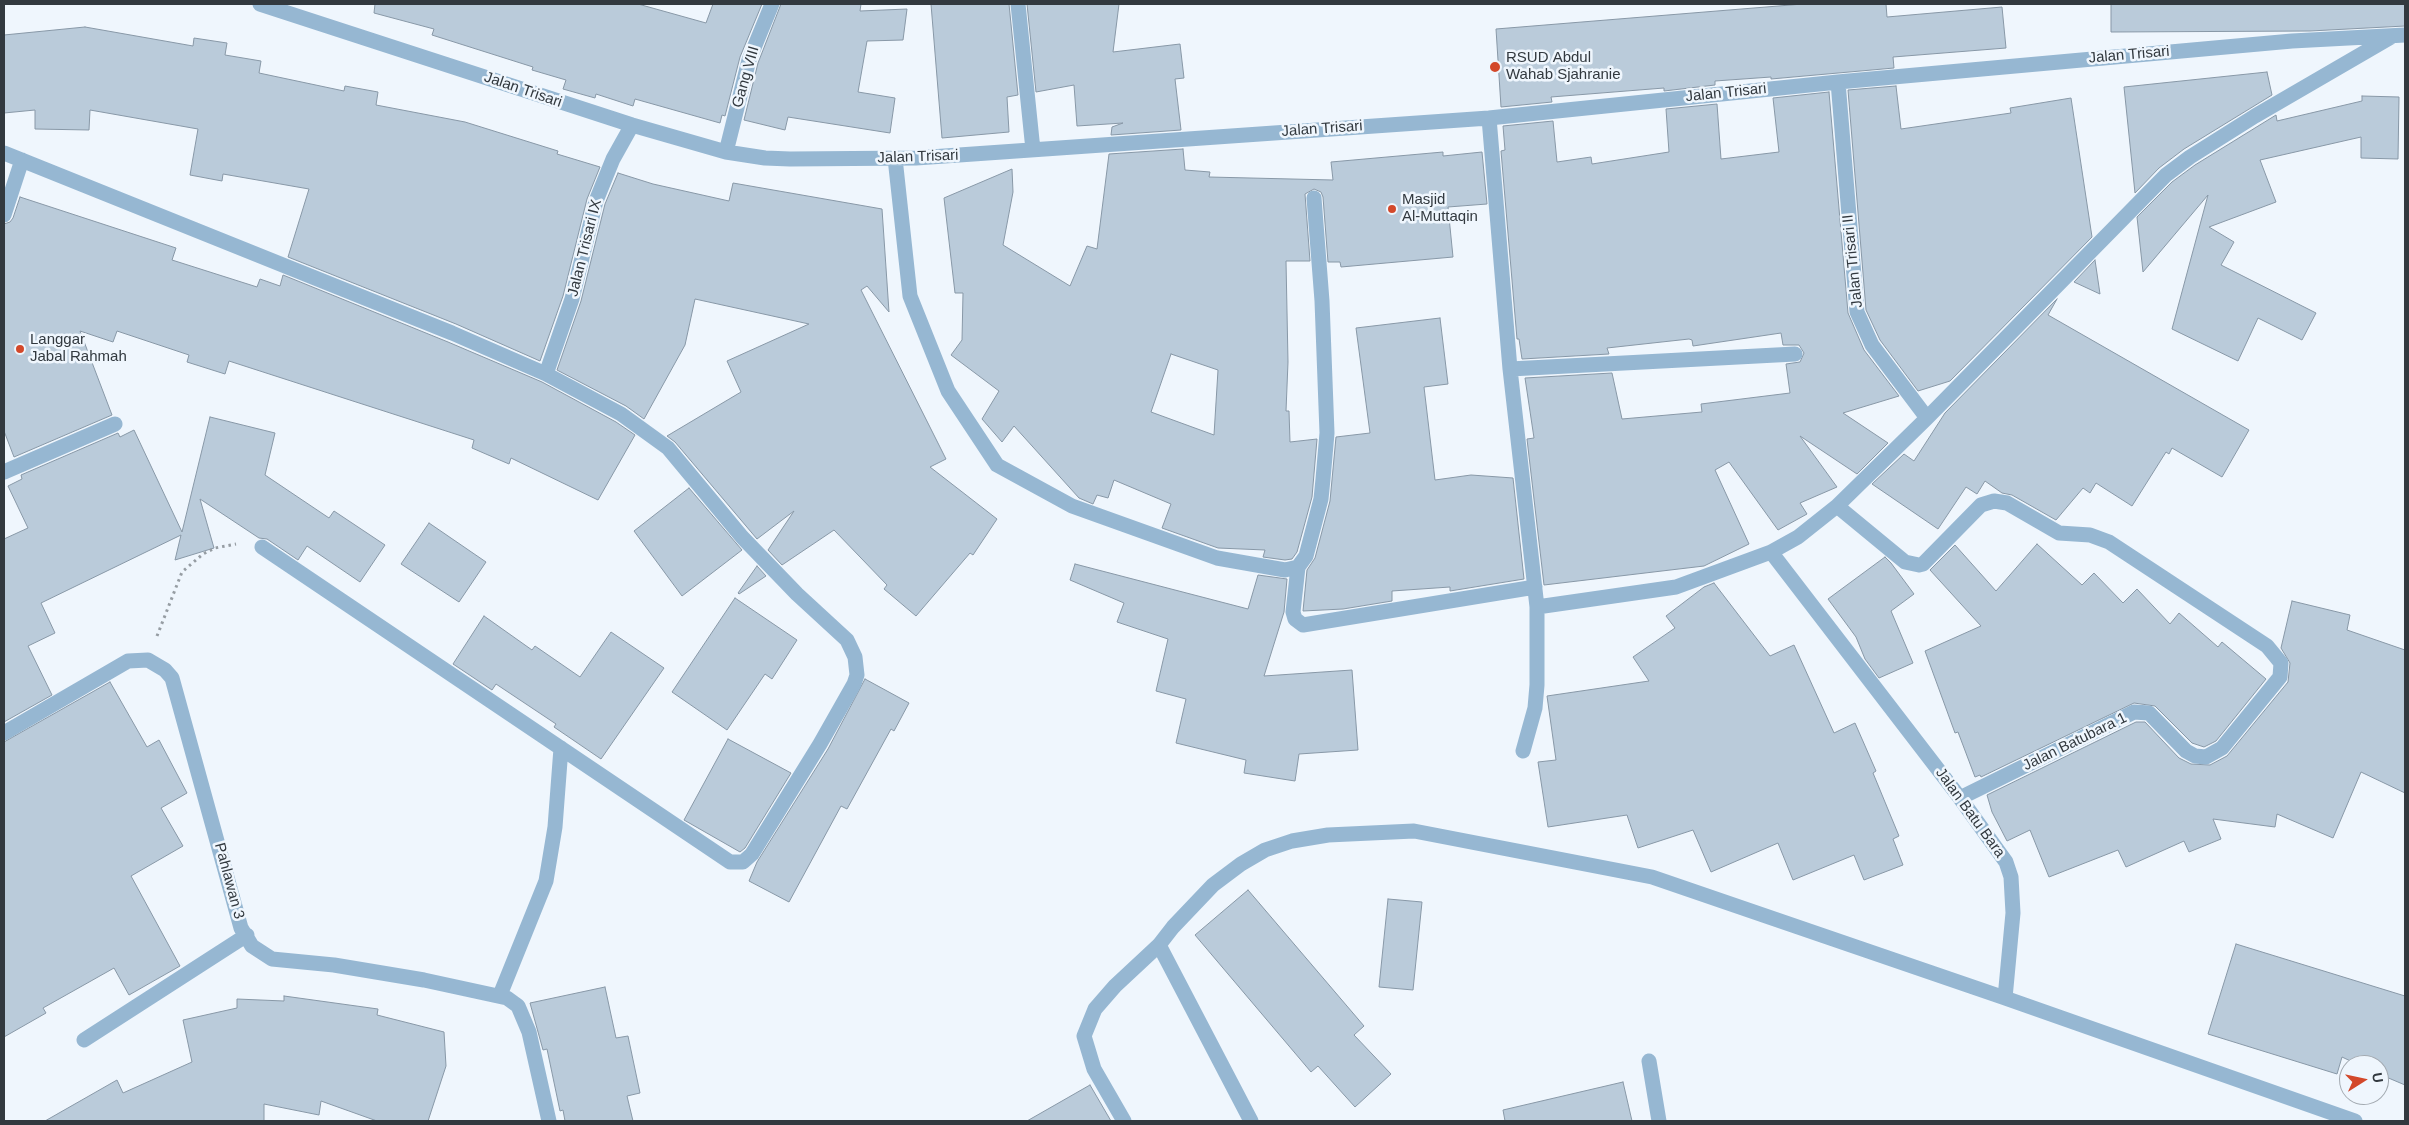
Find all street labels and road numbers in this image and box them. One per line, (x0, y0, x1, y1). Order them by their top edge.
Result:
street label: Jalan Trisari (2088, 42, 2170, 68)
street label: Gang VIII (729, 44, 763, 110)
street label: Jalan Trisari (482, 68, 564, 112)
street label: Jalan Trisari (1685, 80, 1767, 106)
street label: Jalan Trisari (1281, 117, 1363, 141)
street label: Jalan Trisari (877, 147, 959, 167)
street label: Jalan Trisari IX (564, 198, 606, 298)
street label: Jalan Trisari II (1839, 213, 1867, 309)
street label: Jalan Batubara 1 (2020, 709, 2130, 775)
street label: Jalan Batu Bara (1931, 765, 2009, 861)
street label: Pahlawan 3 (210, 841, 248, 921)

